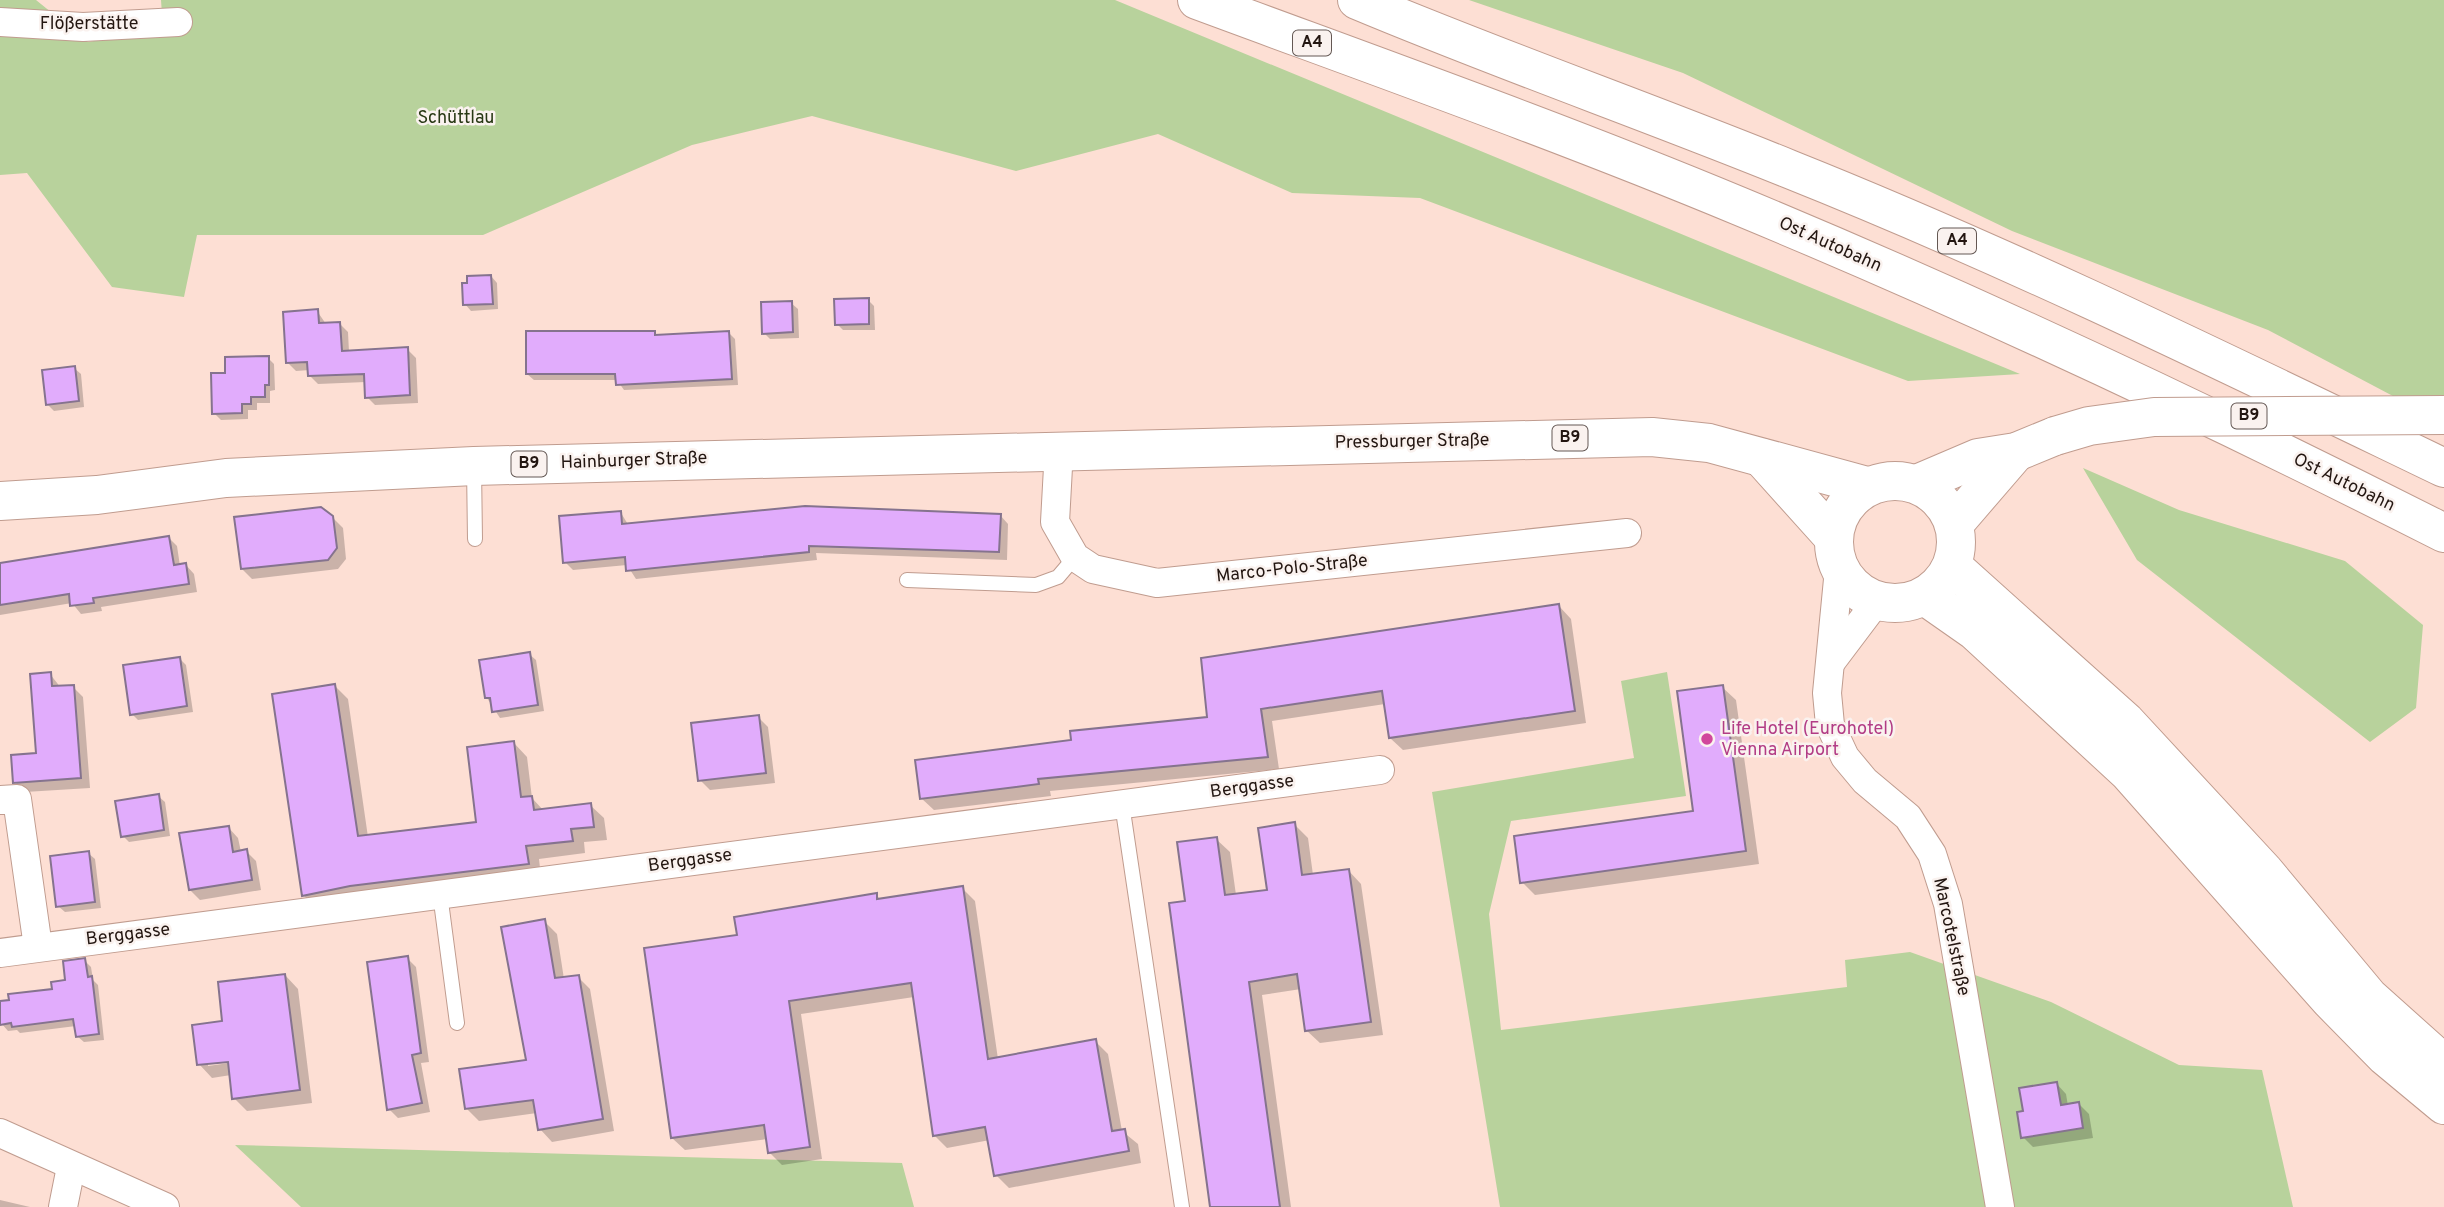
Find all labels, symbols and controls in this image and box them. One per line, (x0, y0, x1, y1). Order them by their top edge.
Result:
street label: Flößerstätte (40, 13, 138, 36)
road number: A4 (1293, 31, 1331, 56)
park label: Schüttlau (417, 107, 495, 130)
street label: Ost Autobahn (1775, 212, 1885, 278)
road number: A4 (1938, 229, 1976, 254)
road number: B9 (2232, 404, 2266, 428)
road number: B9 (1552, 426, 1588, 450)
street label: Pressburger Straße (1334, 429, 1490, 455)
street label: Hainburger Straße (560, 447, 708, 475)
street label: Ost Autobahn (2289, 448, 2399, 518)
road number: B9 (512, 452, 546, 477)
street label: Marco-Polo-Straße (1215, 550, 1369, 588)
place label: Life Hotel (Eurohotel) Vienna Airport (1721, 718, 1894, 762)
marker: Life Hotel (Eurohotel) Vienna Airport (1699, 731, 1715, 747)
street label: Berggasse (1209, 770, 1295, 804)
street label: Berggasse (647, 844, 733, 878)
street label: Marcotelstraße (1927, 876, 1975, 998)
street label: Berggasse (85, 918, 171, 952)

